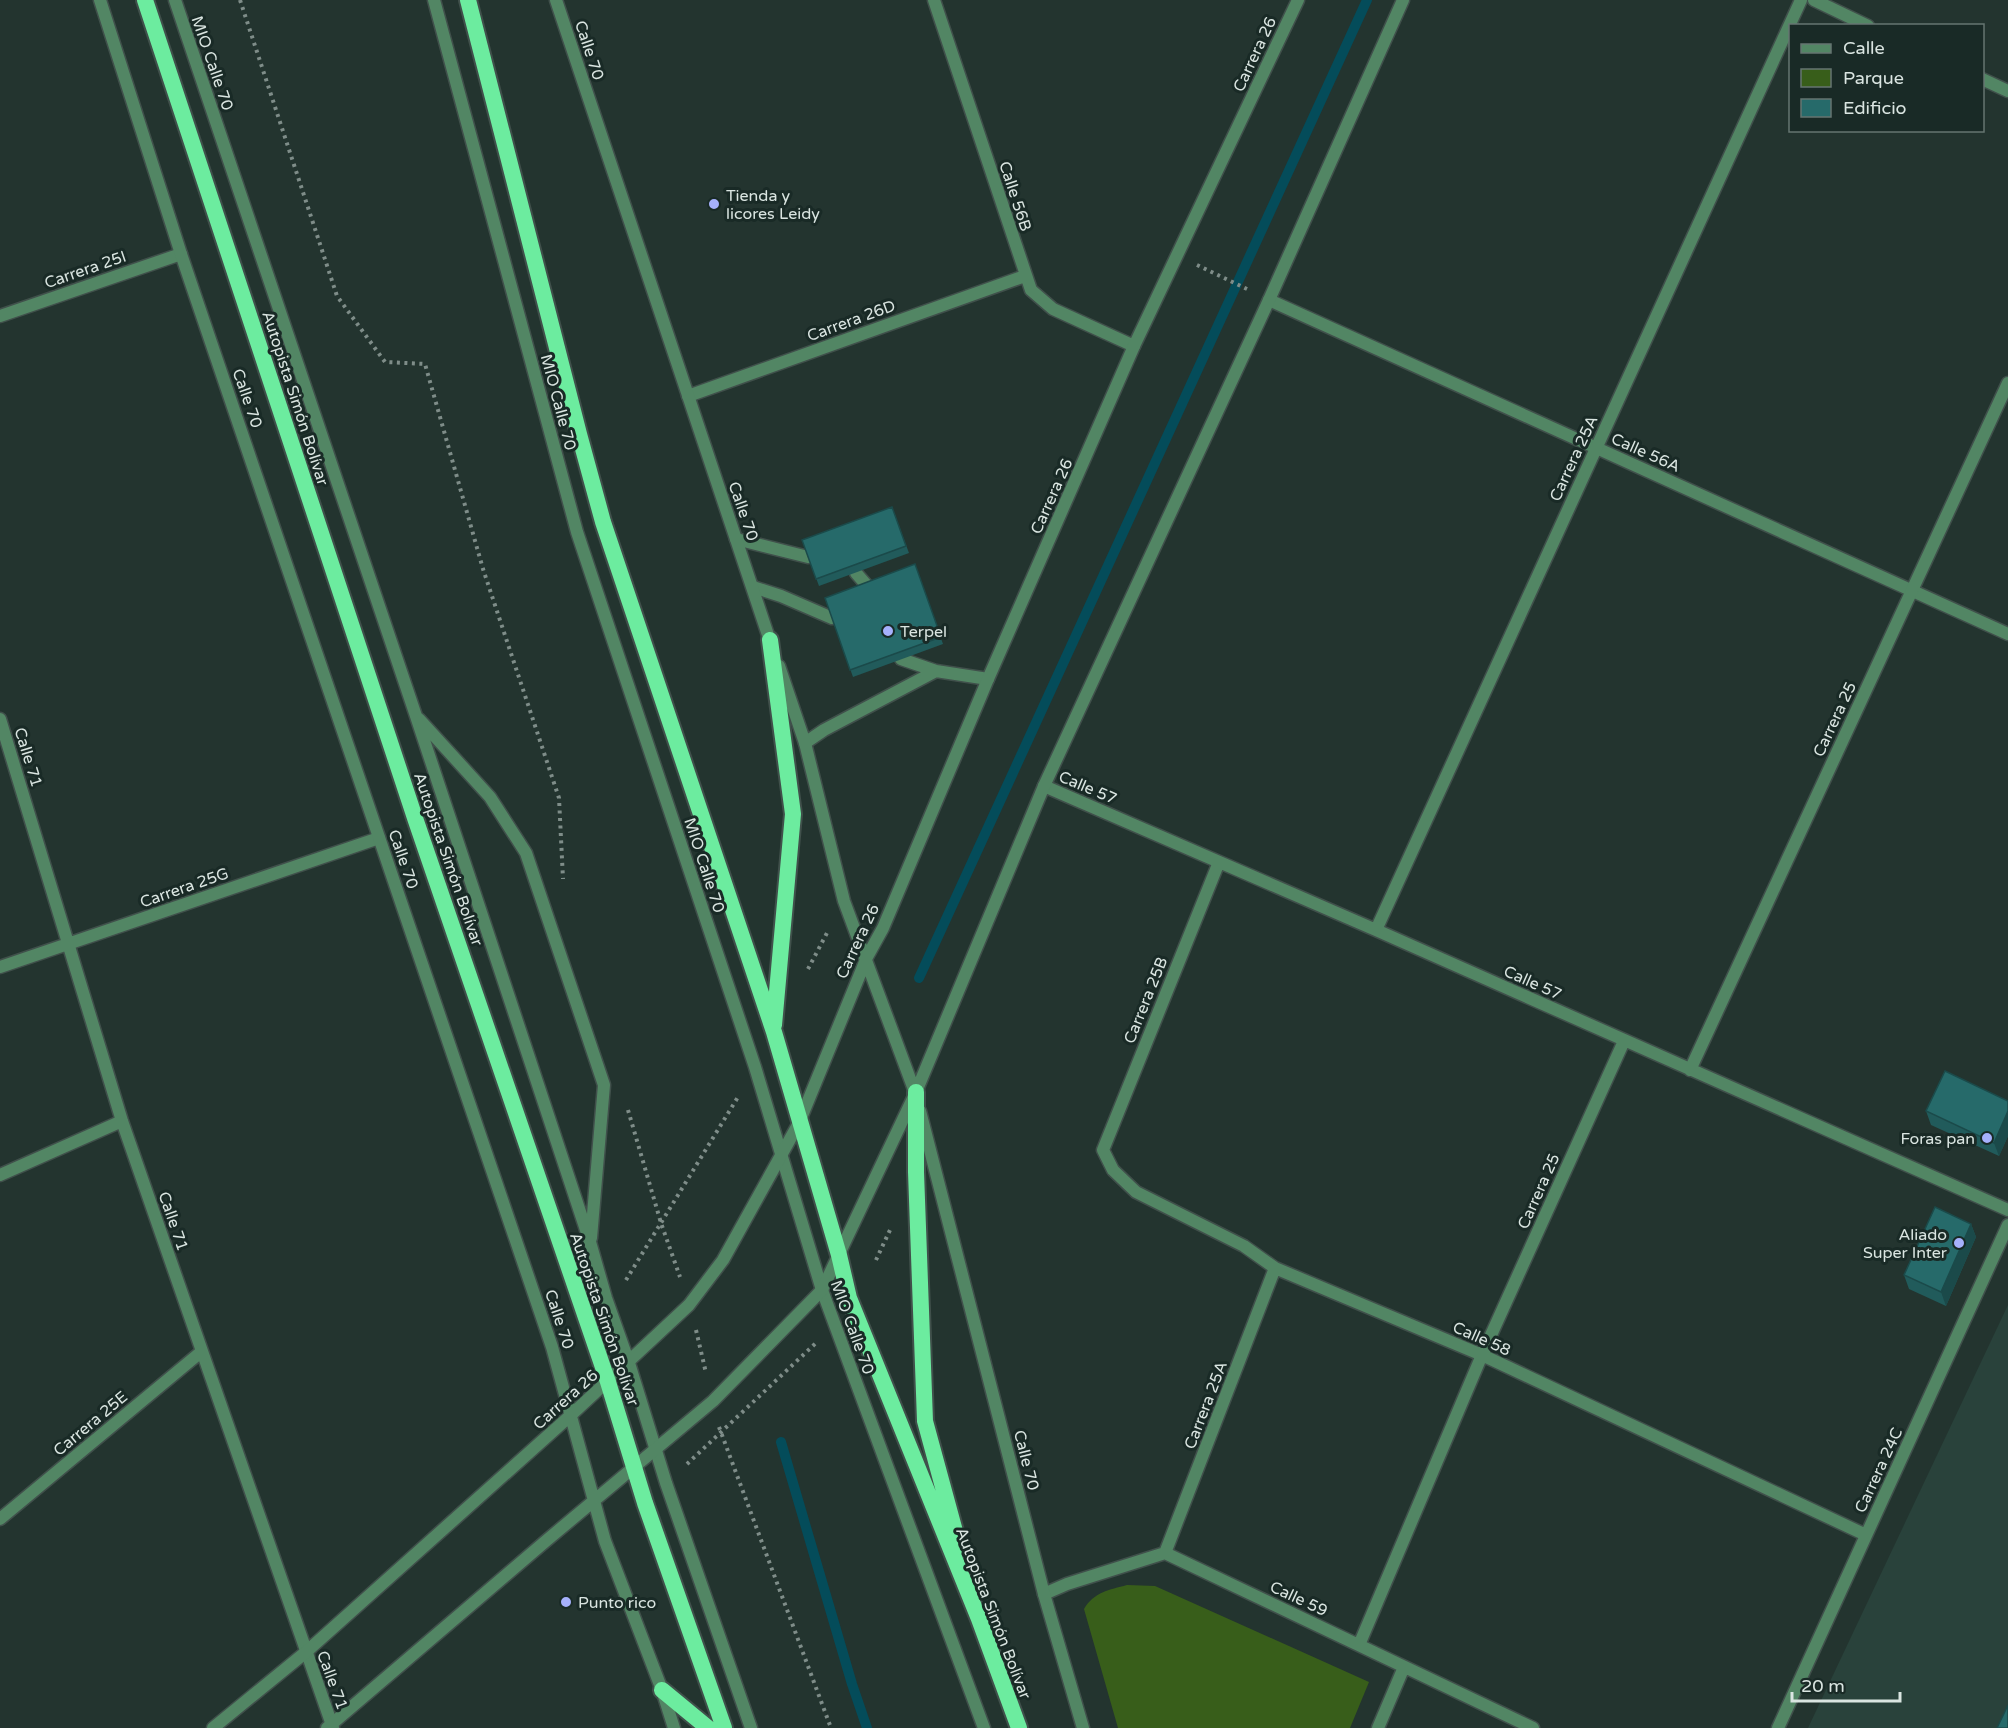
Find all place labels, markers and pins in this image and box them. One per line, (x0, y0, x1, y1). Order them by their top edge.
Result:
place label: Tienda y licores Leidy (726, 186, 820, 224)
marker: Tienda y licores Leidy (707, 197, 721, 211)
place label: Terpel (900, 622, 947, 642)
marker: Terpel (881, 624, 895, 638)
place label: Foras pan (1900, 1129, 1975, 1149)
marker: Foras pan (1980, 1131, 1994, 1145)
place label: Aliado Super Inter (1863, 1225, 1948, 1263)
marker: Aliado Super Inter (1952, 1236, 1966, 1250)
place label: Punto rico (578, 1593, 656, 1613)
marker: Punto rico (559, 1595, 573, 1609)

